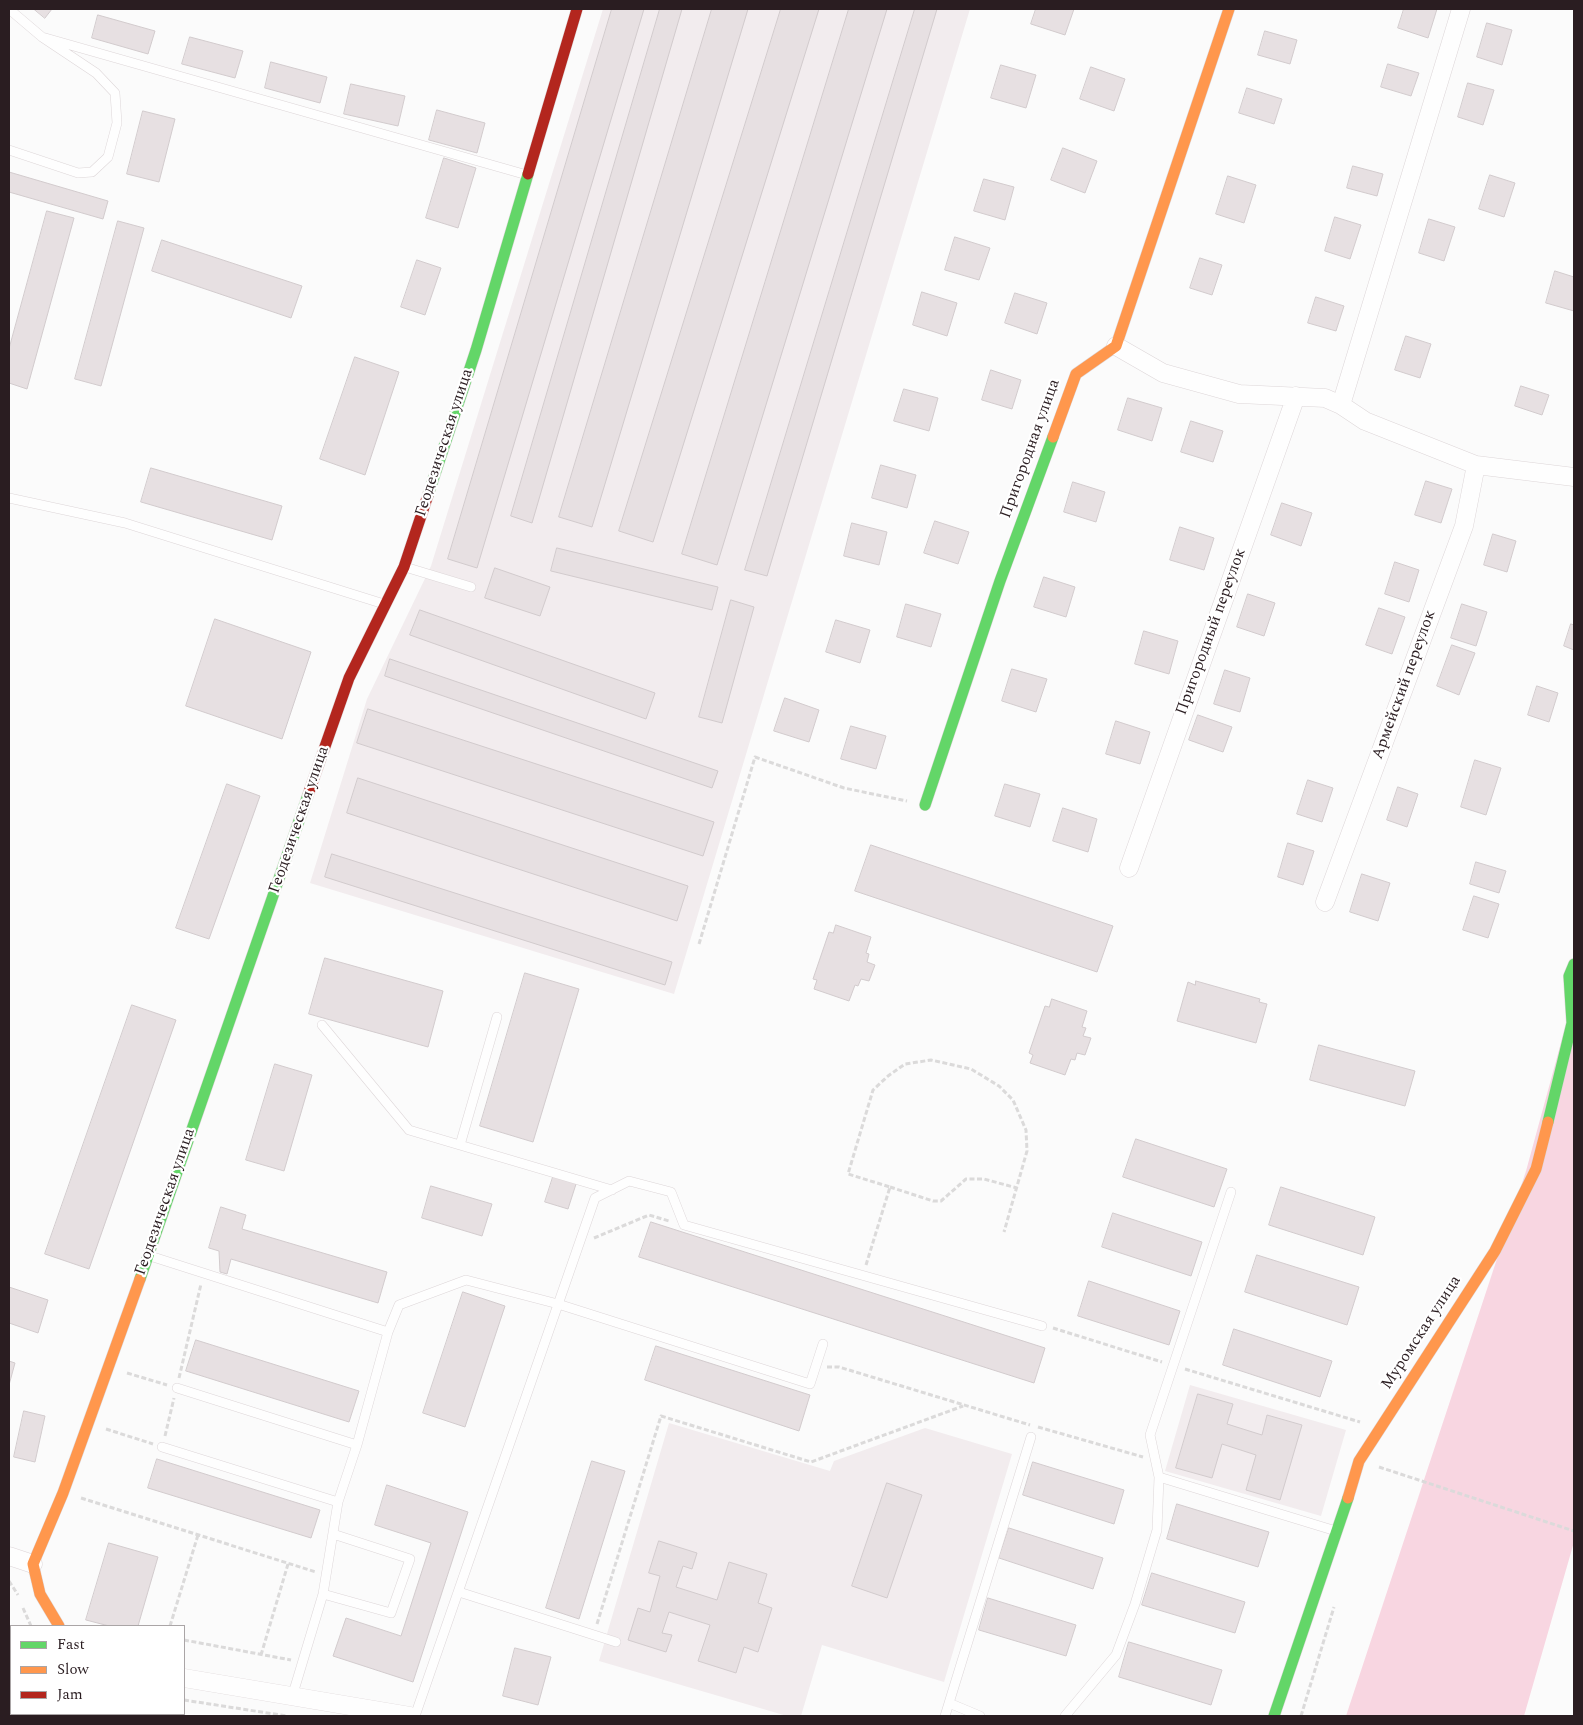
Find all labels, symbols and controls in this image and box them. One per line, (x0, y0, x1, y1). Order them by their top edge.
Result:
street label: Геодезическая улица (412, 367, 478, 519)
street label: Пригородная улица (997, 377, 1065, 521)
street label: Пригородный переулок (1173, 546, 1251, 718)
street label: Армейский переулок (1369, 608, 1441, 762)
street label: Геодезическая улица (266, 744, 334, 896)
street label: Геодезическая улица (132, 1126, 200, 1278)
street label: Муромская улица (1378, 1272, 1466, 1394)
legend (10, 1625, 185, 1715)
text: Fast (57, 1633, 85, 1656)
text: Slow (57, 1658, 89, 1681)
text: Jam (57, 1683, 83, 1706)

